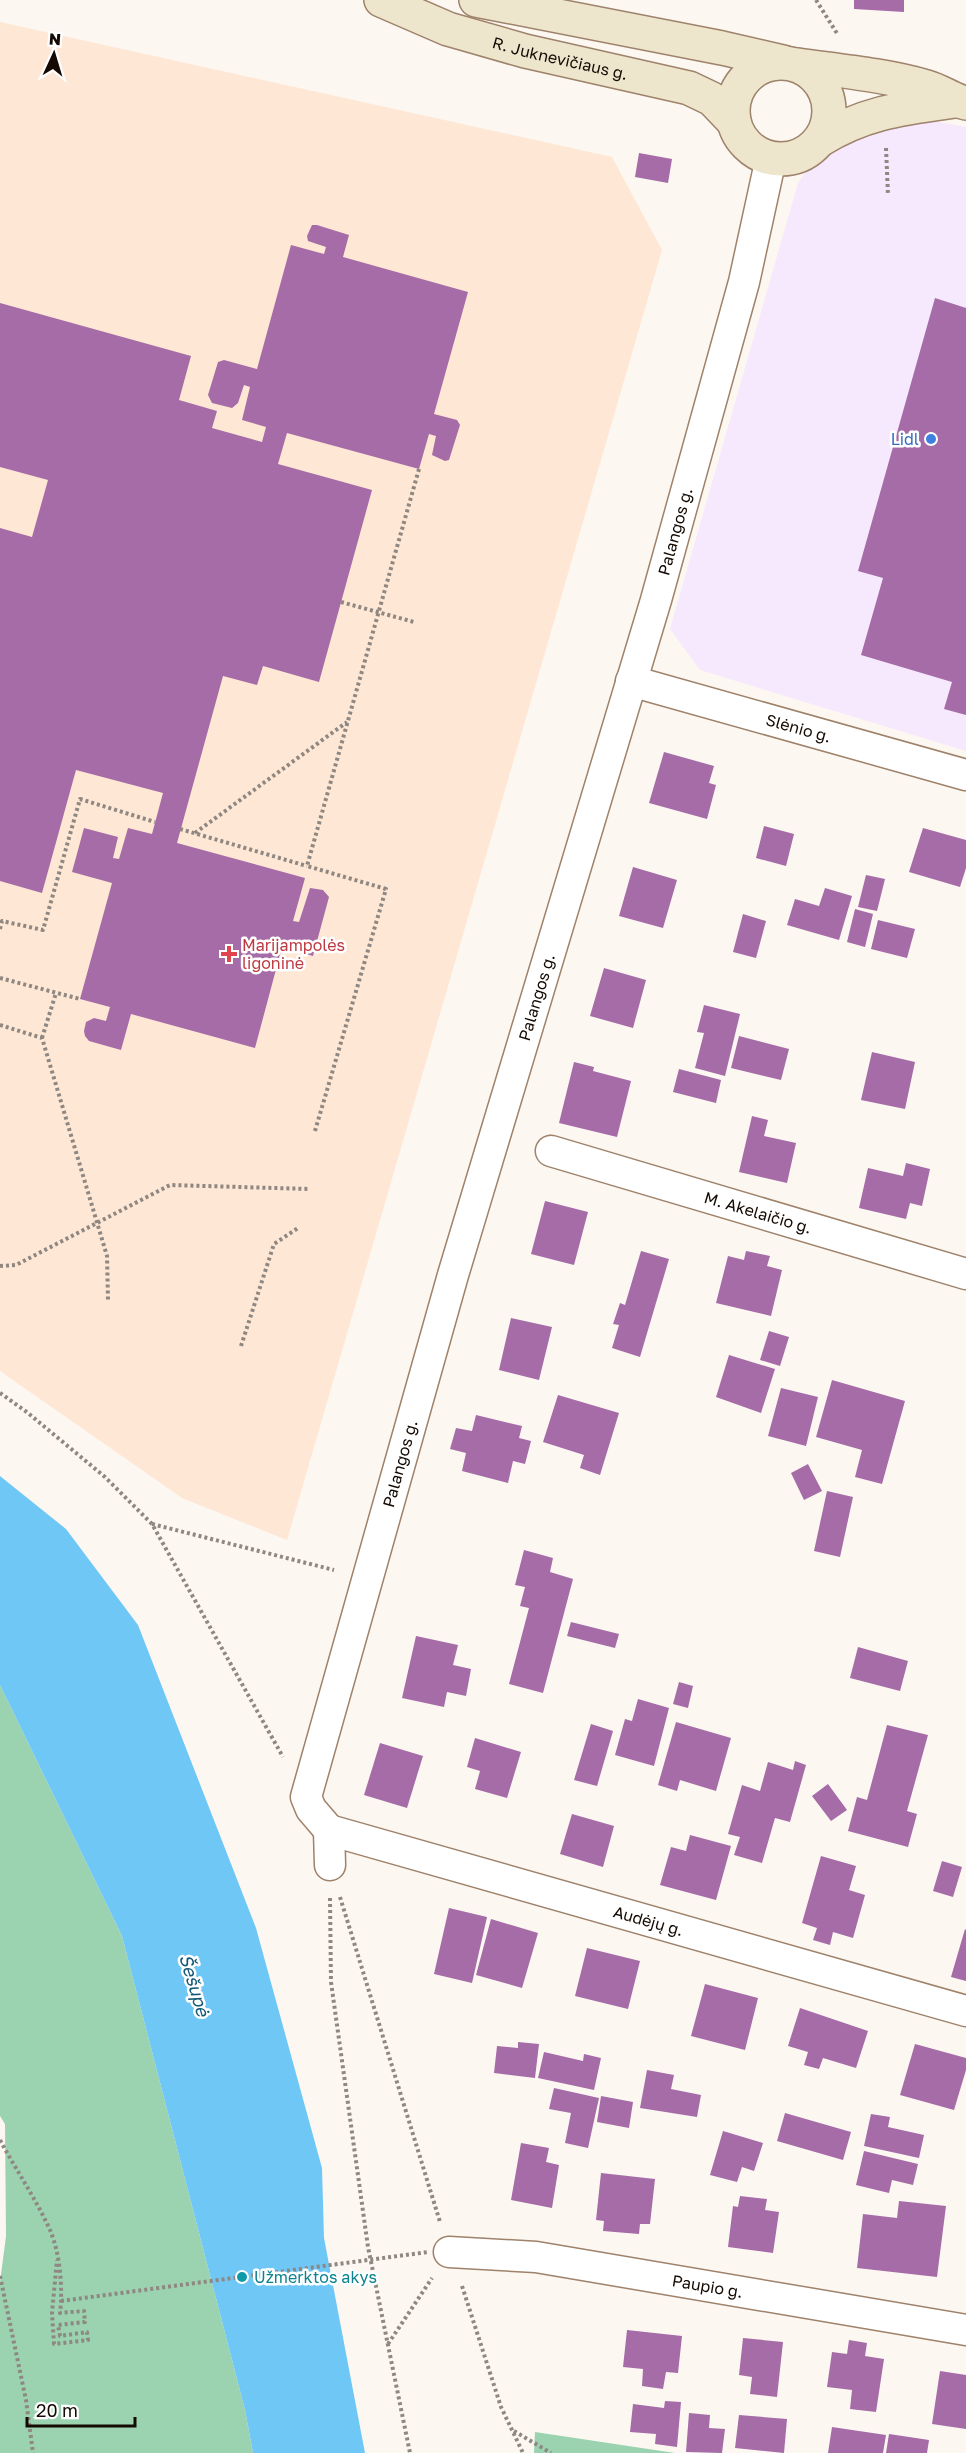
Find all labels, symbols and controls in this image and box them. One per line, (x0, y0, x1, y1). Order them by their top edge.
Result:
north arrow (24, 24, 84, 84)
text: N (48, 29, 62, 49)
street label: R. Juknevičiaus g. (490, 32, 630, 84)
place label: Lidl (891, 429, 919, 449)
marker: Lidl (924, 432, 938, 446)
street label: Palangos g. (653, 485, 697, 577)
street label: Slėnio g. (764, 709, 833, 747)
place label: Marijampolės ligoninė (242, 935, 345, 973)
marker: Marijampolės ligoninė (220, 945, 238, 963)
street label: Palangos g. (514, 951, 559, 1043)
street label: M. Akelaičio g. (702, 1187, 814, 1238)
street label: Palangos g. (378, 1418, 422, 1510)
street label: Audėjų g. (611, 1901, 686, 1940)
water label: Šešupė (175, 1951, 215, 2020)
place label: Užmerktos akys (254, 2267, 377, 2287)
marker: Užmerktos akys (235, 2270, 249, 2284)
street label: Paupio g. (670, 2270, 744, 2302)
scale bar (27, 2390, 135, 2428)
text: 20 m (36, 2399, 78, 2421)

